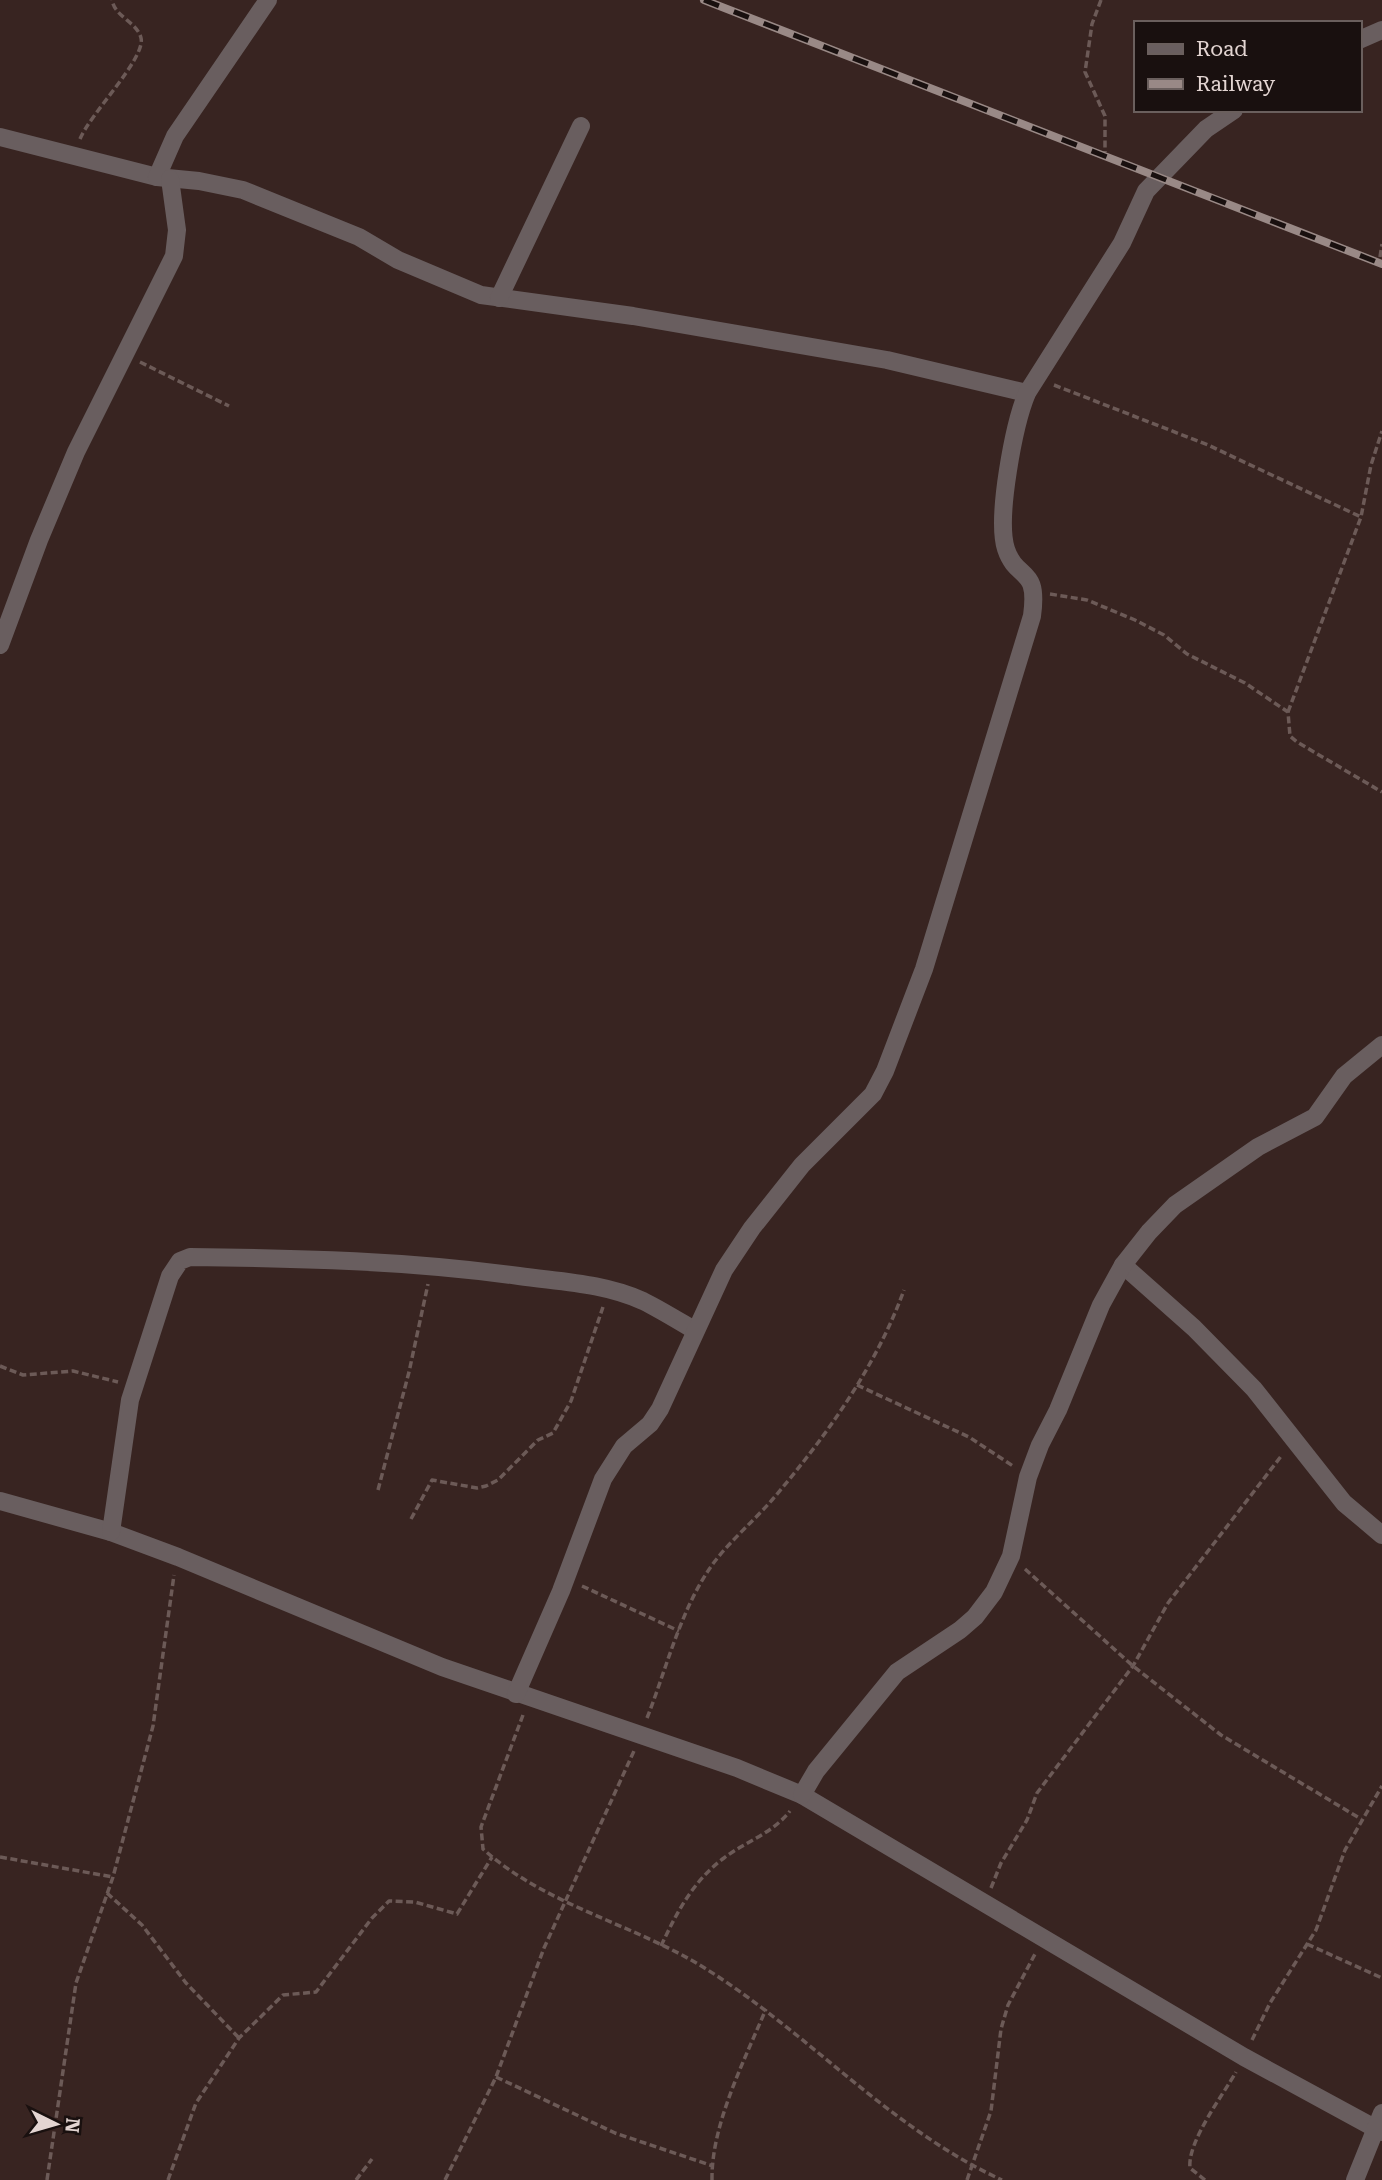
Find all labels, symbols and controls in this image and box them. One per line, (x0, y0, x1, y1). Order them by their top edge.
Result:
legend (1134, 21, 1361, 112)
text: Road (1196, 37, 1248, 61)
text: Railway (1196, 72, 1276, 96)
north arrow (21, 2089, 91, 2159)
text: N (60, 2117, 85, 2134)

